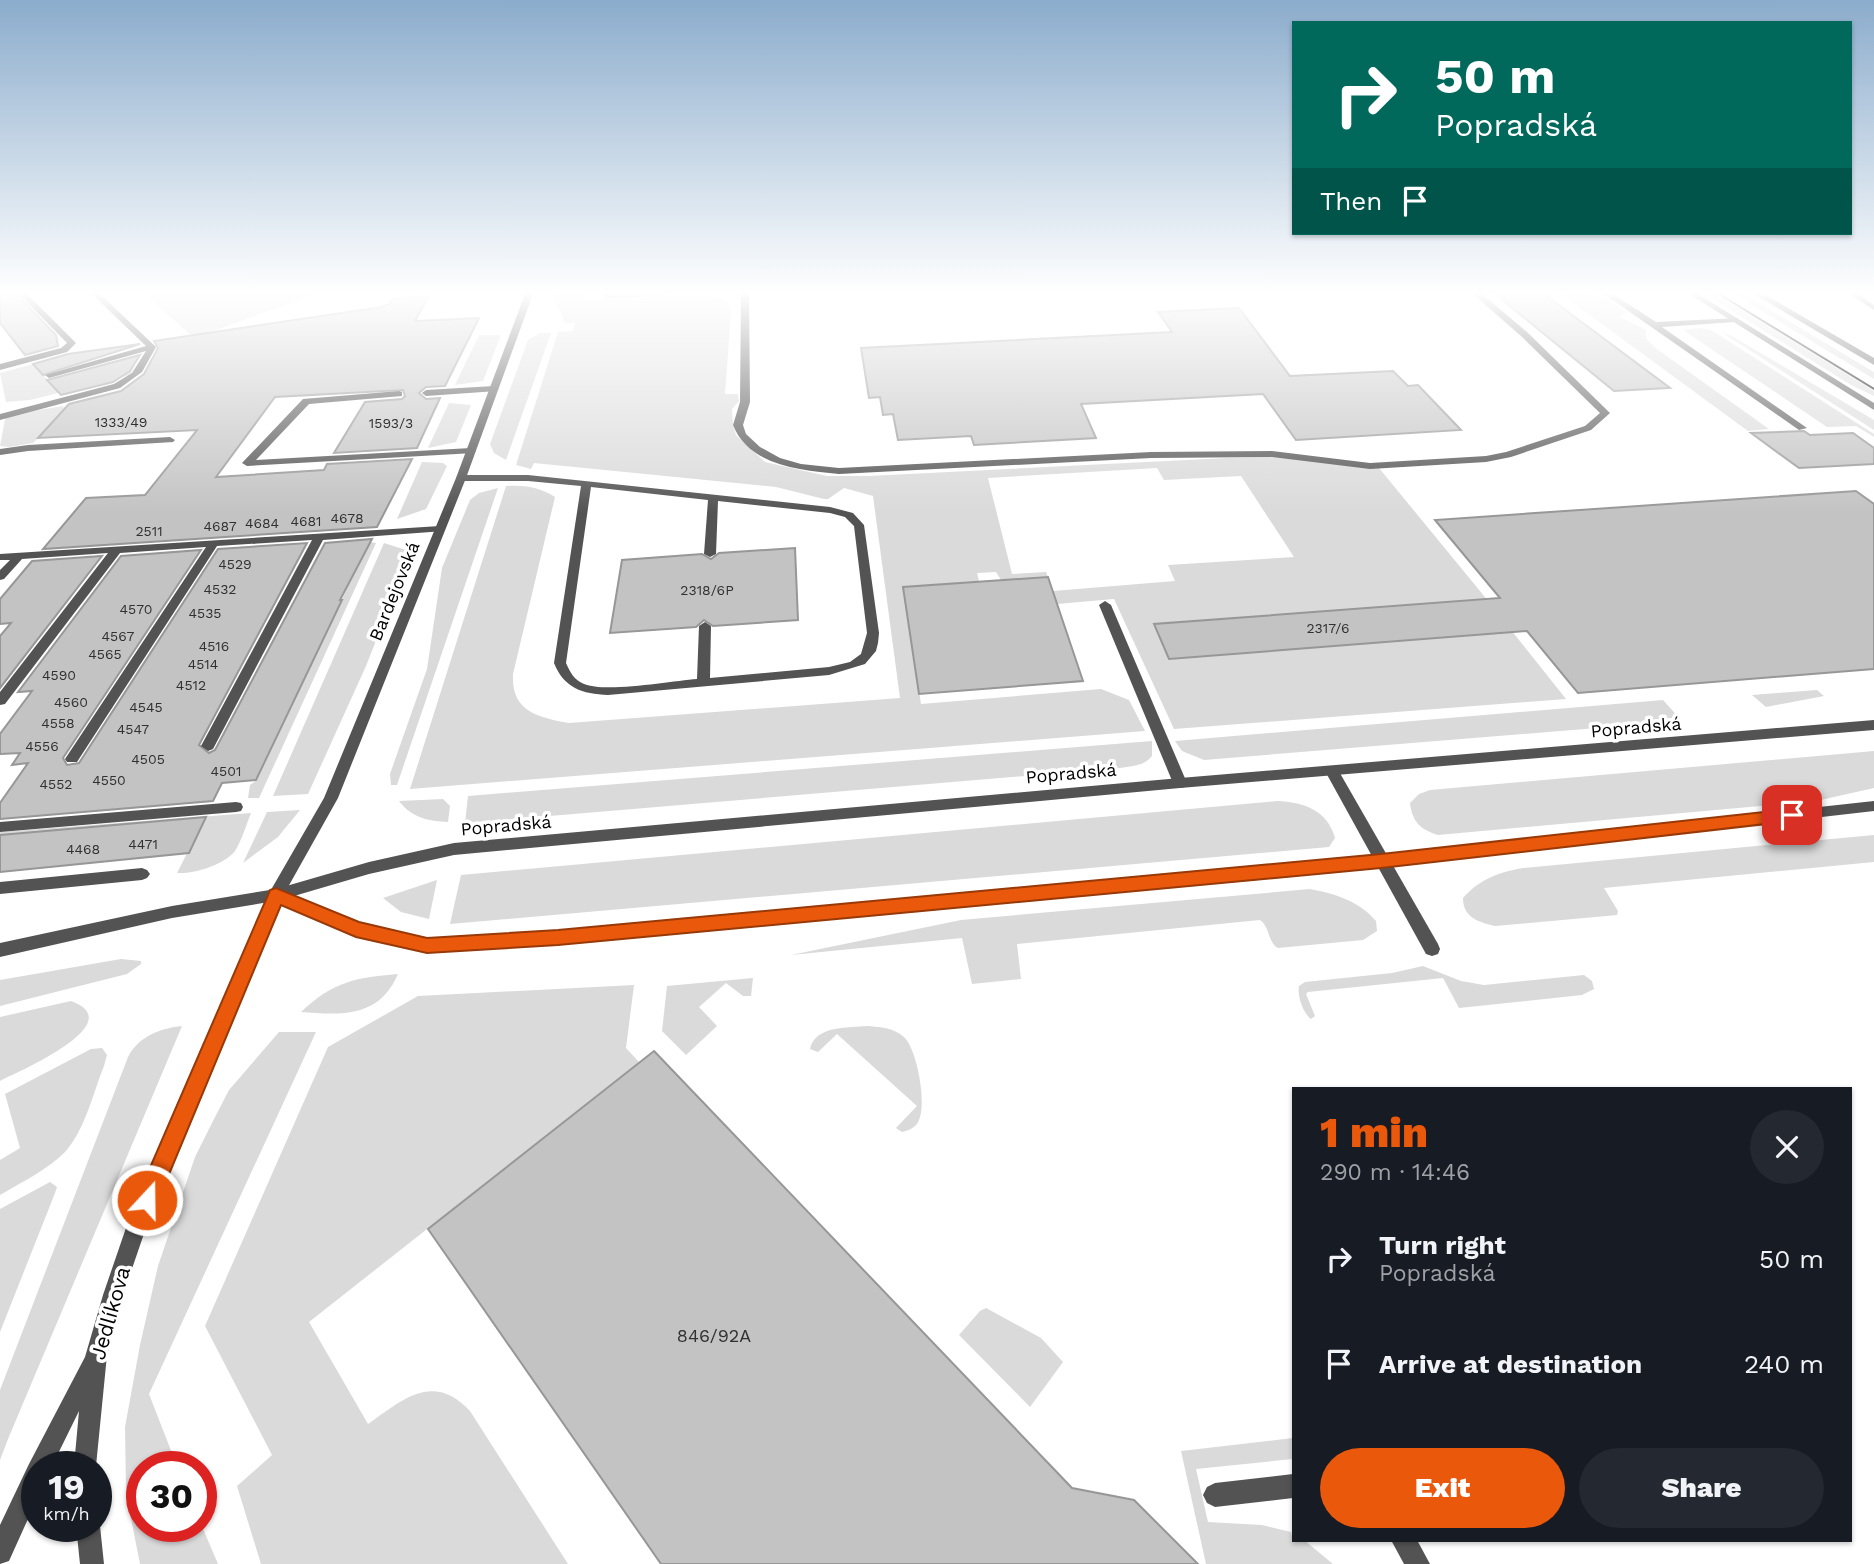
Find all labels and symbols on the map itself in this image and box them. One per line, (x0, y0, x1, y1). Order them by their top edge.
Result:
house number: 1333/49 (95, 414, 147, 430)
house number: 1593/3 (369, 415, 413, 431)
house number: 4678 (330, 510, 364, 526)
house number: 4681 (290, 513, 322, 529)
house number: 4684 (245, 515, 279, 531)
house number: 4687 (204, 518, 237, 534)
house number: 2511 (135, 523, 163, 539)
street label: Bardejovská (365, 538, 423, 644)
house number: 4529 (218, 556, 252, 572)
house number: 4532 (203, 581, 237, 597)
house number: 2318/6P (680, 582, 734, 598)
house number: 4570 (120, 601, 152, 617)
house number: 4535 (188, 605, 222, 621)
house number: 2317/6 (1306, 620, 1350, 636)
house number: 4567 (102, 628, 135, 644)
house number: 4516 (199, 638, 229, 654)
house number: 4565 (88, 646, 122, 662)
house number: 4514 (188, 656, 218, 672)
house number: 4590 (42, 667, 76, 683)
house number: 4512 (176, 677, 206, 693)
house number: 4560 (54, 694, 88, 710)
house number: 4545 (129, 699, 163, 715)
street label: Popradská (1590, 713, 1682, 741)
house number: 4558 (41, 715, 75, 731)
house number: 4547 (117, 721, 149, 737)
house number: 4556 (25, 738, 59, 754)
house number: 4505 (131, 751, 165, 767)
street label: Popradská (1025, 759, 1117, 787)
house number: 4501 (211, 763, 241, 779)
house number: 4550 (92, 772, 126, 788)
house number: 4552 (39, 776, 73, 792)
pin (1762, 785, 1822, 845)
street label: Popradská (460, 811, 552, 839)
house number: 4471 (128, 836, 158, 852)
house number: 4468 (66, 841, 100, 857)
position arrow (110, 1163, 184, 1237)
street label: Jedlíkova (85, 1263, 135, 1362)
house number: 846/92A (677, 1325, 751, 1346)
speed limit sign: 30 (126, 1451, 217, 1542)

